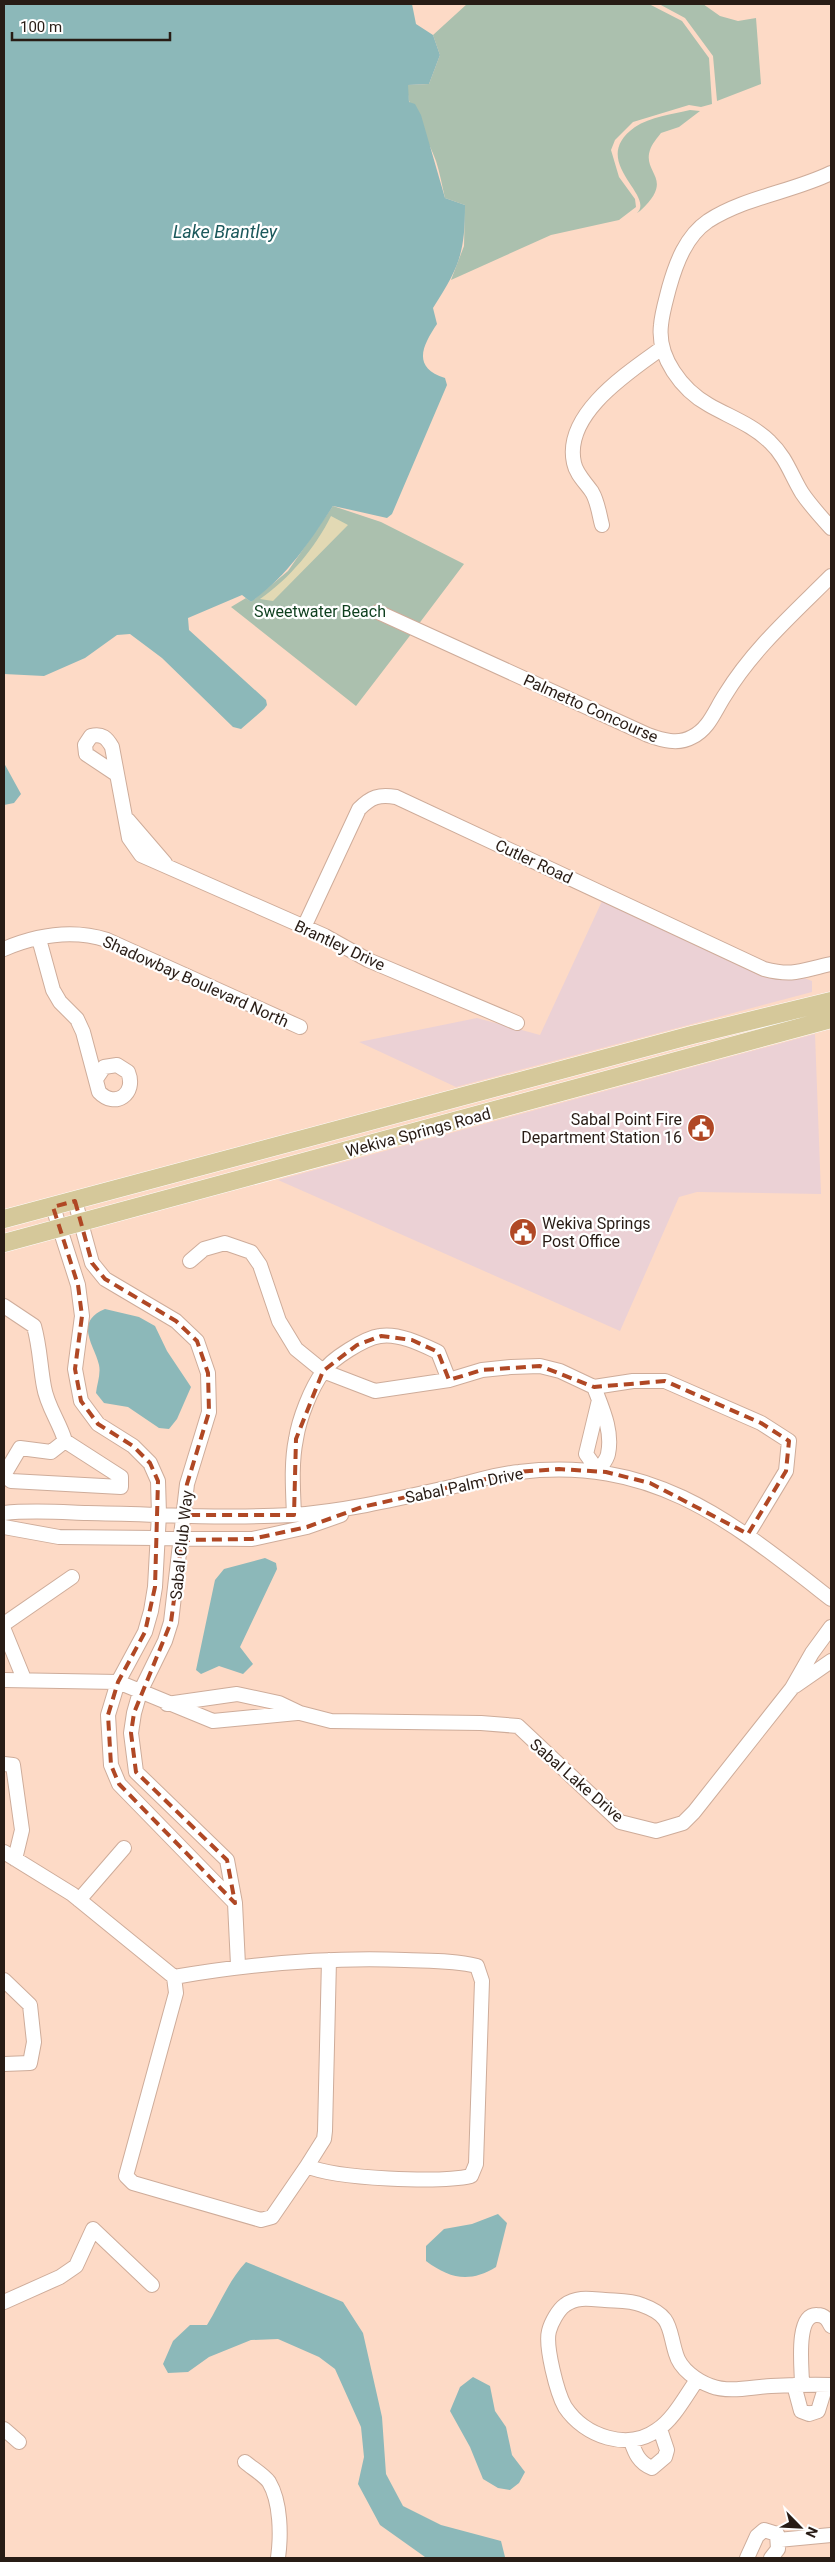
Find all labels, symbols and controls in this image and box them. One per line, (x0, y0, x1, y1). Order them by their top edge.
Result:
scale bar (12, 10, 170, 42)
text: 100 m (20, 18, 62, 36)
water label: Lake Brantley (173, 221, 278, 242)
park label: Sweetwater Beach (254, 602, 386, 621)
street label: Palmetto Concourse (521, 670, 661, 747)
street label: Cutler Road (492, 835, 575, 888)
street label: Brantley Drive (292, 916, 388, 975)
street label: Shadowbay Boulevard North (100, 932, 292, 1031)
street label: Wekiva Springs Road (344, 1104, 493, 1161)
place label: Sabal Point Fire Department Station 16 (521, 1110, 682, 1147)
public building icon: Sabal Point Fire Department Station 16 (686, 1113, 716, 1143)
place label: Wekiva Springs Post Office (542, 1214, 651, 1251)
public building icon: Wekiva Springs Post Office (508, 1217, 538, 1247)
street label: Sabal Palm Drive (403, 1464, 525, 1507)
street label: Sabal Club Way (166, 1489, 197, 1601)
street label: Sabal Lake Drive (526, 1735, 627, 1826)
north arrow (775, 2502, 825, 2552)
text: N (803, 2525, 821, 2540)

